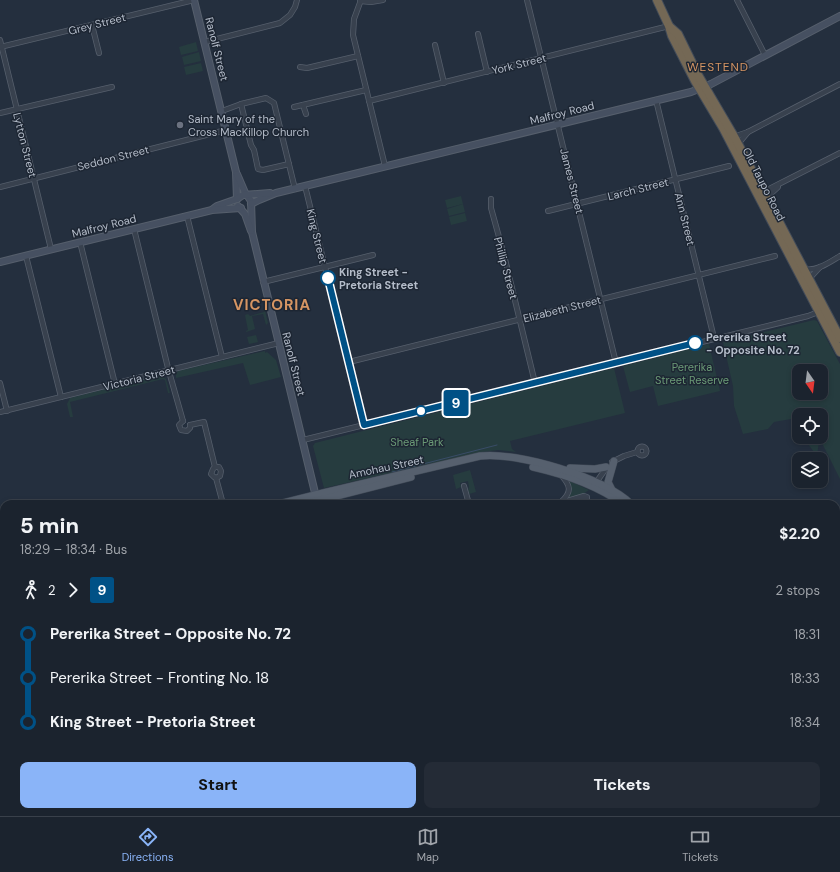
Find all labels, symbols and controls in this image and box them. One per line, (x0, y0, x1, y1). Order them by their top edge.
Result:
street label: Grey Street (67, 10, 127, 38)
street label: Ranolf Street (202, 16, 232, 82)
street label: York Street (490, 50, 548, 78)
district label: WESTEND (687, 59, 749, 75)
street label: Malfroy Road (528, 98, 596, 128)
street label: Lytton Street (10, 111, 40, 179)
place label: Saint Mary of the Cross MacKillop Church (188, 112, 309, 139)
marker: Saint Mary of the Cross MacKillop Church (175, 120, 185, 130)
street label: Seddon Street (76, 142, 150, 174)
street label: Old Taupo Road (740, 145, 789, 223)
street label: James Street (557, 147, 587, 215)
street label: Larch Street (606, 175, 670, 203)
street label: Ann Street (672, 191, 698, 247)
street label: King Street (303, 207, 331, 265)
street label: Malfroy Road (70, 211, 138, 241)
street label: Phillip Street (491, 235, 521, 301)
place label: King Street - Pretoria Street (339, 265, 419, 292)
marker: King Street - Pretoria Street (320, 270, 336, 286)
street label: Elizabeth Street (521, 293, 603, 325)
district label: VICTORIA (233, 295, 311, 315)
place label: Pererika Street - Opposite No. 72 (706, 330, 800, 357)
street label: Ranolf Street (279, 331, 309, 397)
marker: Pererika Street - Opposite No. 72 (687, 335, 703, 351)
park label: Pererika Street Reserve (655, 360, 729, 387)
street label: Victoria Street (102, 362, 176, 394)
north arrow (792, 364, 828, 400)
map controls (792, 364, 828, 488)
line badge: 9 (443, 390, 469, 416)
text: 9 (452, 394, 460, 412)
unlabelled marker (415, 405, 427, 417)
button: locate (792, 408, 828, 444)
park label: Sheaf Park (390, 435, 444, 449)
street label: Amohau Street (347, 452, 425, 482)
button: layers (792, 452, 828, 488)
text: 5 min (20, 511, 79, 540)
text: $2.20 (779, 524, 820, 544)
text: 18:29 – 18:34 · Bus (20, 541, 127, 558)
icon: walk (20, 579, 42, 601)
icon: forward (62, 579, 84, 601)
text: 9 (98, 581, 106, 599)
text: 2 (48, 582, 56, 599)
text: 2 stops (776, 582, 820, 599)
text: Pererika Street - Opposite No. 72 (50, 624, 291, 644)
text: 18:31 (794, 626, 820, 643)
text: Pererika Street - Fronting No. 18 (50, 668, 269, 688)
text: 18:33 (790, 670, 820, 687)
text: King Street - Pretoria Street (50, 712, 256, 732)
text: 18:34 (790, 714, 820, 731)
button: Start (20, 762, 416, 808)
button: Tickets (424, 762, 820, 808)
tab: Directions (122, 826, 173, 864)
tab: Map (417, 826, 439, 864)
tab: Tickets (682, 826, 718, 864)

